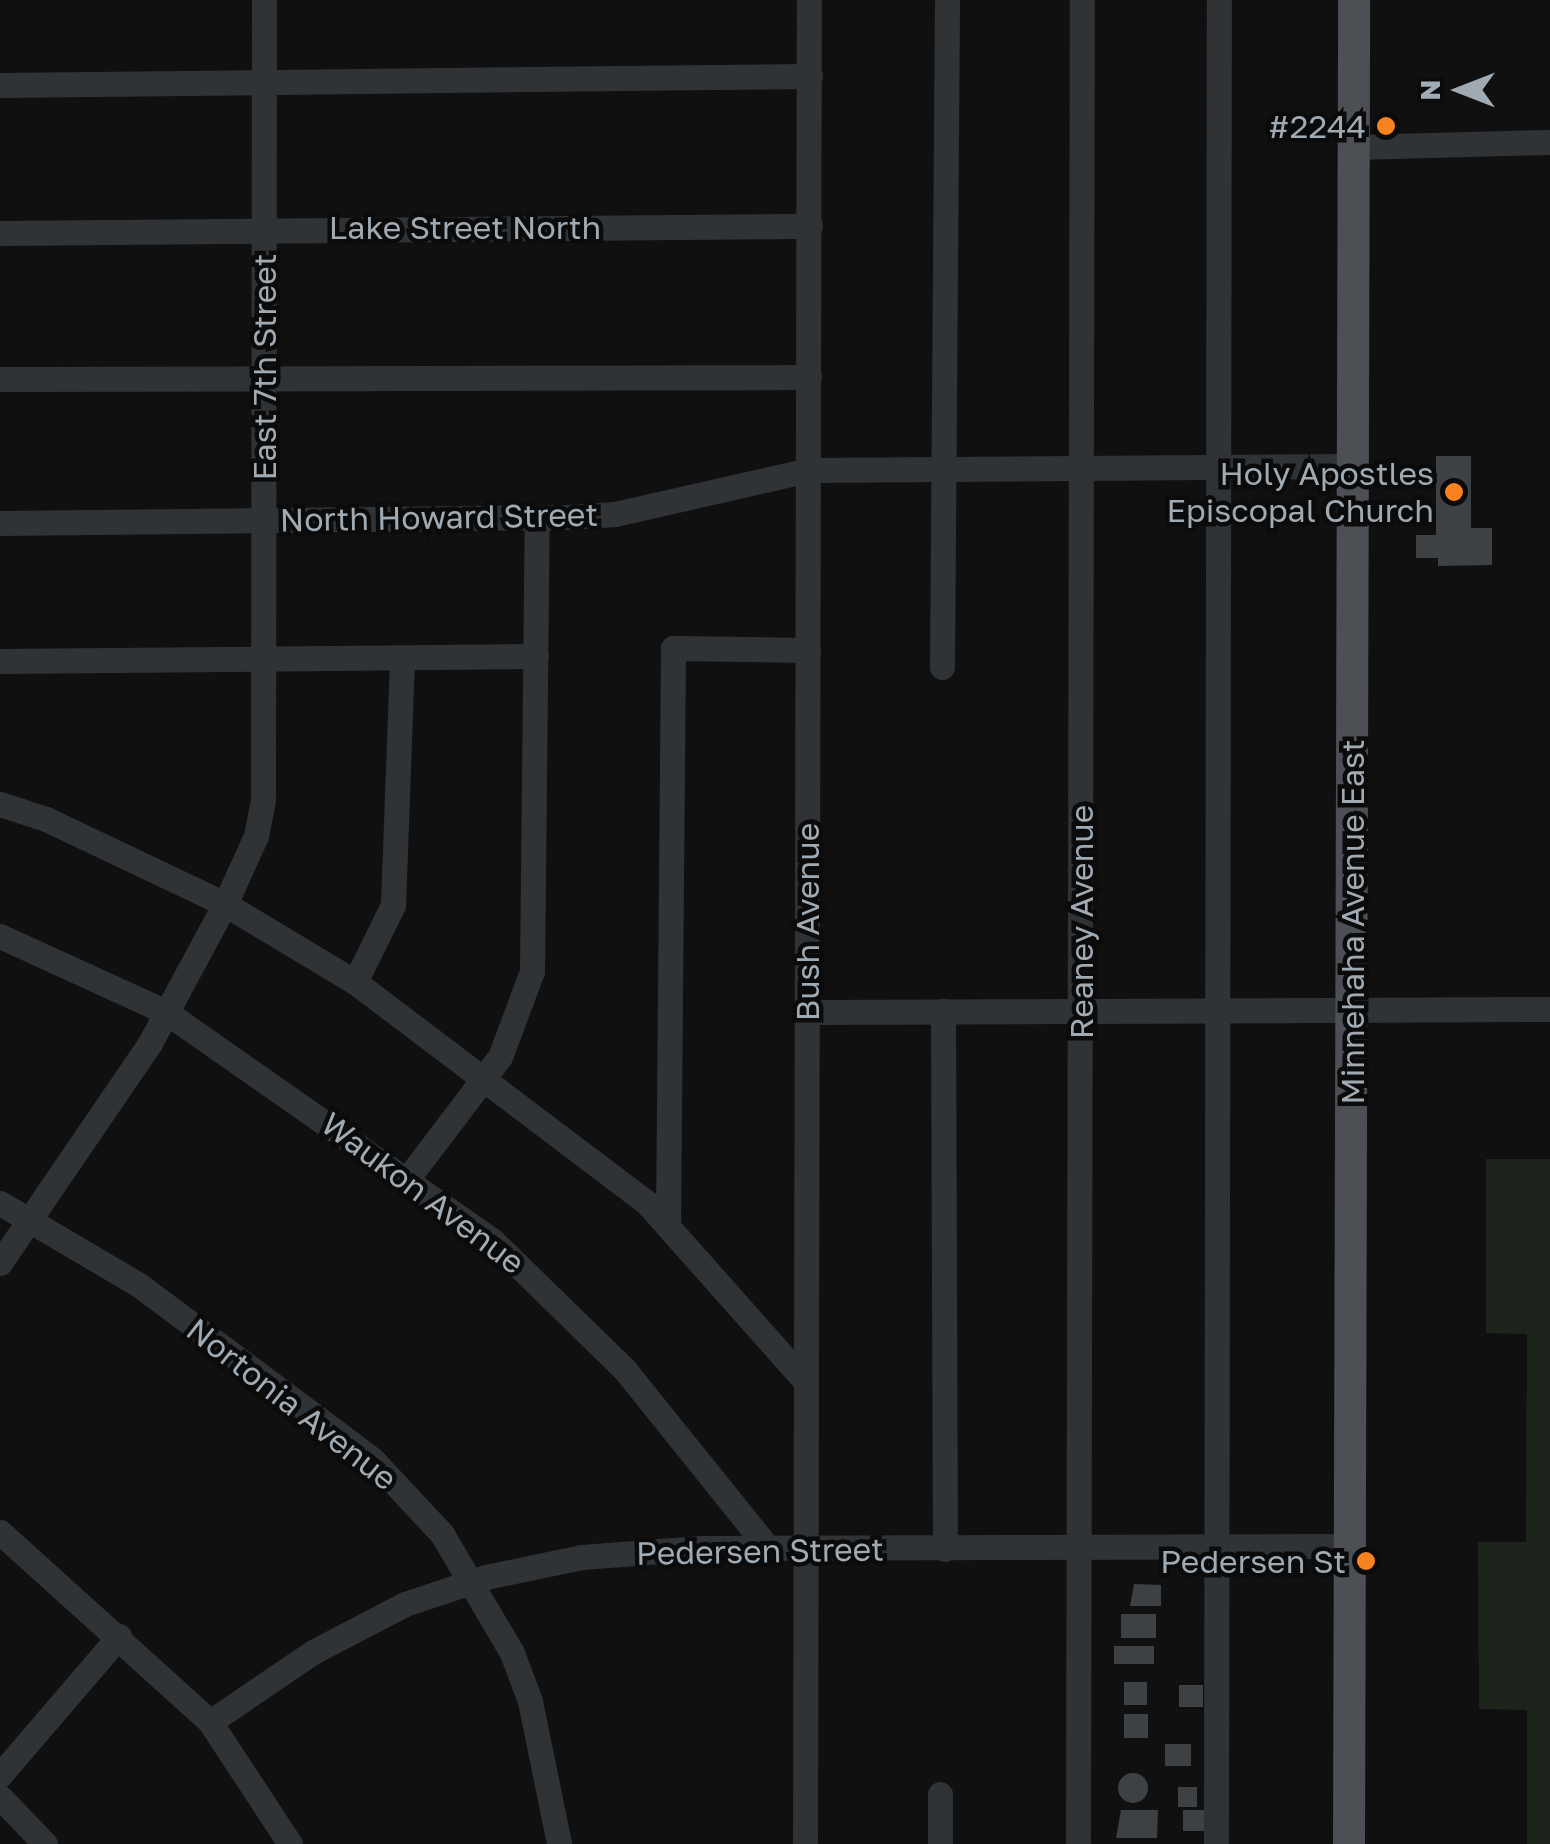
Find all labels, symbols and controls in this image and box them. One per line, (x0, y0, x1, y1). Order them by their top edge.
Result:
north arrow (1410, 40, 1510, 140)
text: N (1413, 79, 1446, 101)
place label: #2244 (1268, 107, 1366, 145)
marker: #2244 (1375, 115, 1397, 137)
street label: Lake Street North (329, 208, 601, 246)
street label: East 7th Street (245, 253, 283, 481)
place label: Holy Apostles Episcopal Church (1167, 455, 1434, 530)
marker: Holy Apostles Episcopal Church (1443, 481, 1465, 503)
street label: North Howard Street (280, 495, 598, 539)
street label: Minnehaha Avenue East (1333, 739, 1371, 1105)
street label: Reaney Avenue (1062, 805, 1100, 1039)
street label: Bush Avenue (788, 823, 826, 1021)
street label: Waukon Avenue (314, 1104, 532, 1282)
street label: Nortonia Avenue (179, 1310, 405, 1498)
street label: Pedersen Street (636, 1530, 884, 1572)
place label: Pedersen St (1160, 1542, 1346, 1580)
marker: Pedersen St (1355, 1550, 1377, 1572)

